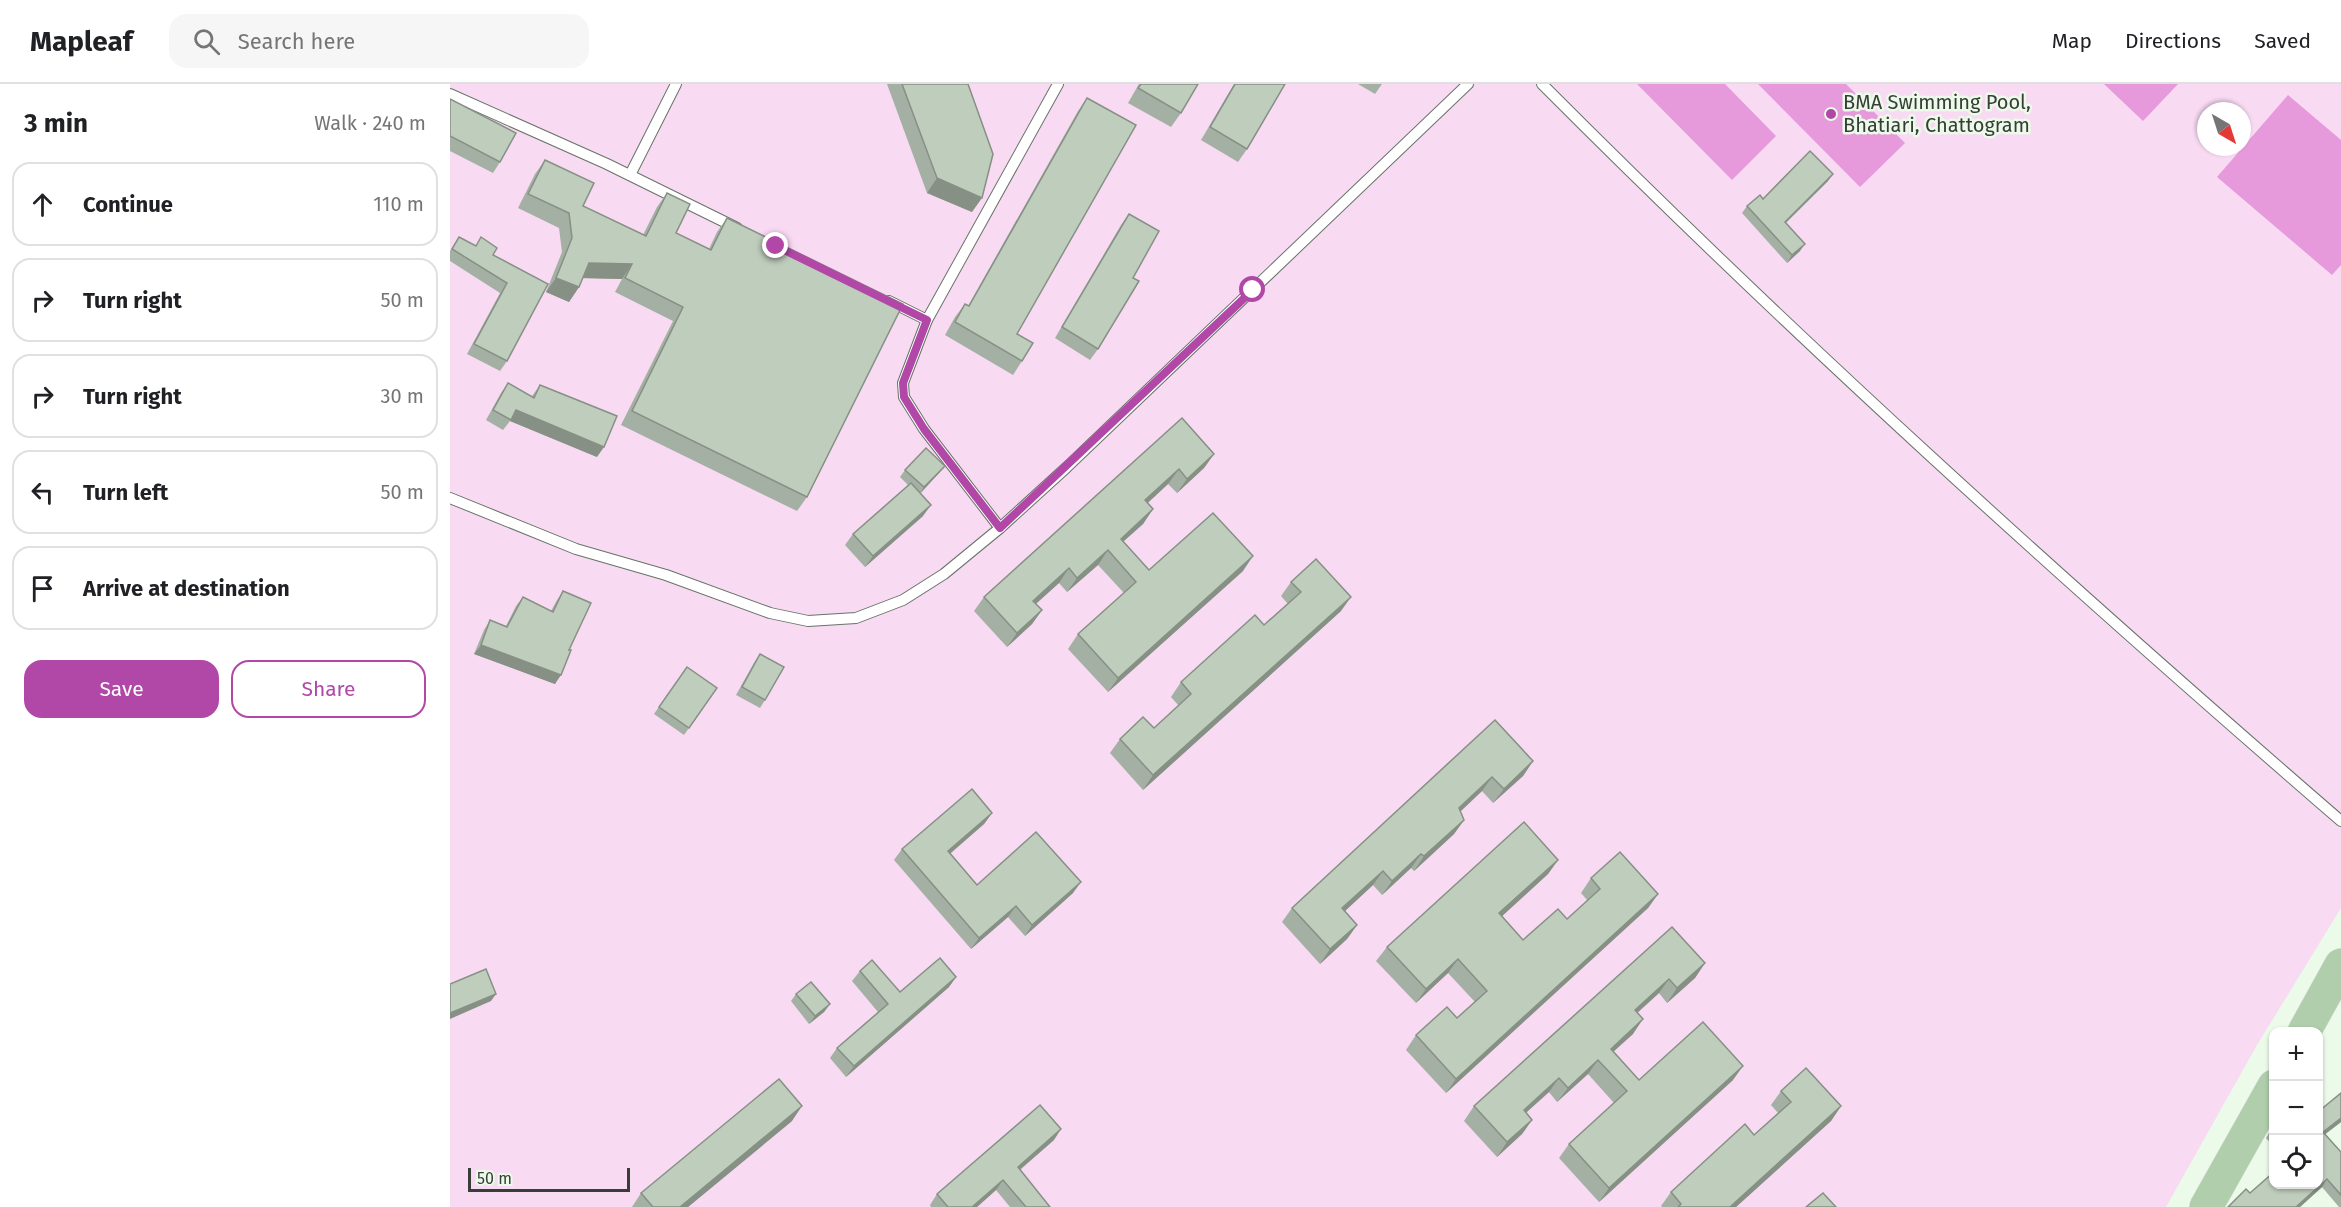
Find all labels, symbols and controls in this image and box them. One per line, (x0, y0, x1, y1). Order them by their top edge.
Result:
search box (169, 14, 589, 68)
text: Mapleaf (30, 25, 133, 58)
icon: search (190, 25, 223, 58)
text: Search here (238, 28, 355, 55)
text: Map (2052, 28, 2092, 54)
text: Directions (2125, 28, 2221, 54)
text: Saved (2254, 28, 2311, 54)
place label: BMA Swimming Pool, Bhatiari, Chattogram (1843, 90, 2031, 137)
north arrow (2197, 102, 2251, 156)
marker: BMA Swimming Pool, Bhatiari, Chattogram (1824, 107, 1838, 121)
text: 3 min (24, 108, 88, 139)
text: Walk · 240 m (314, 111, 426, 135)
icon: ahead (26, 188, 59, 221)
text: Continue (83, 191, 173, 218)
text: 110 m (373, 192, 424, 216)
route end (762, 232, 788, 258)
route start (1239, 276, 1265, 302)
icon: right (26, 284, 59, 317)
text: Turn right (83, 287, 182, 314)
text: 50 m (380, 288, 424, 312)
icon: right (26, 380, 59, 413)
text: Turn right (83, 383, 182, 410)
text: 30 m (380, 384, 424, 408)
icon: left (26, 476, 59, 509)
text: Turn left (83, 479, 168, 506)
text: 50 m (380, 480, 424, 504)
icon: arrive (26, 572, 59, 605)
text: Arrive at destination (83, 575, 290, 602)
button: Save (24, 660, 219, 718)
button: Share (231, 660, 426, 718)
map controls (2269, 1027, 2323, 1189)
button: + (2269, 1027, 2323, 1081)
button: − (2269, 1081, 2323, 1135)
button: locate (2269, 1135, 2323, 1189)
scale bar (468, 1165, 630, 1192)
text: 50 m (477, 1169, 512, 1188)

